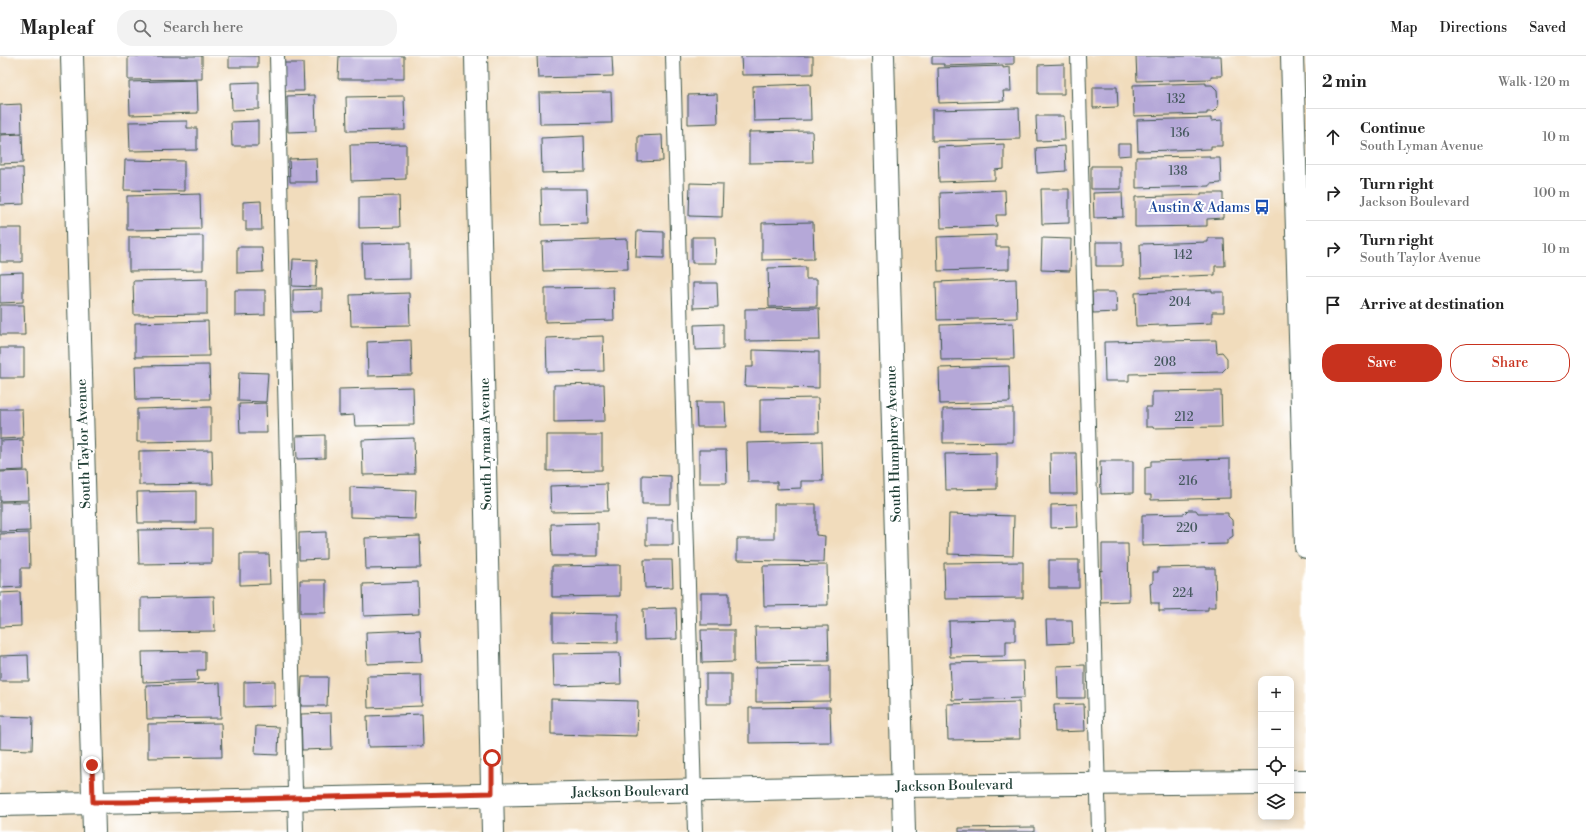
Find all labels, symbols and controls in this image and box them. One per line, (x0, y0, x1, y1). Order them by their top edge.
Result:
search box (117, 10, 397, 46)
text: Mapleaf (20, 16, 93, 40)
icon: search (131, 17, 153, 39)
text: Search here (163, 18, 243, 37)
text: Map (1390, 19, 1418, 37)
text: Directions (1440, 19, 1507, 37)
text: Saved (1529, 19, 1566, 37)
text: 2 min (1322, 71, 1367, 93)
text: Walk · 120 m (1498, 74, 1570, 90)
house number: 132 (1167, 92, 1185, 107)
text: Continue (1360, 119, 1425, 138)
house number: 136 (1170, 126, 1190, 141)
icon: ahead (1322, 126, 1344, 148)
text: 10 m (1542, 129, 1570, 145)
text: South Lyman Avenue (1360, 138, 1483, 154)
house number: 138 (1168, 164, 1188, 179)
text: Turn right (1360, 175, 1434, 194)
icon: right (1322, 182, 1344, 204)
text: 100 m (1534, 185, 1570, 201)
text: Jackson Boulevard (1360, 194, 1470, 210)
bus stop icon: Austin & Adams (1253, 198, 1271, 216)
place label: Austin & Adams (1148, 199, 1250, 217)
text: Turn right (1360, 231, 1434, 250)
icon: right (1322, 238, 1344, 260)
text: 10 m (1542, 241, 1570, 257)
house number: 142 (1174, 248, 1192, 263)
text: South Taylor Avenue (1360, 250, 1481, 266)
icon: arrive (1322, 294, 1344, 316)
house number: 204 (1169, 295, 1191, 310)
text: Arrive at destination (1360, 295, 1504, 314)
button: Save (1322, 344, 1442, 382)
button: Share (1450, 344, 1570, 382)
house number: 208 (1154, 355, 1176, 370)
street label: South Humphrey Avenue (882, 365, 906, 523)
street label: South Lyman Avenue (476, 377, 496, 510)
street label: South Taylor Avenue (73, 379, 95, 509)
house number: 212 (1174, 410, 1194, 425)
house number: 216 (1179, 474, 1198, 489)
house number: 220 (1176, 521, 1198, 536)
house number: 224 (1173, 586, 1193, 601)
map controls (1258, 676, 1294, 820)
button: + (1258, 676, 1294, 712)
button: − (1258, 712, 1294, 748)
button: locate (1258, 748, 1294, 784)
route start (483, 749, 501, 767)
route end (83, 756, 101, 774)
street label: Jackson Boulevard (894, 776, 1013, 796)
street label: Jackson Boulevard (570, 782, 689, 802)
button: layers (1258, 784, 1294, 820)

